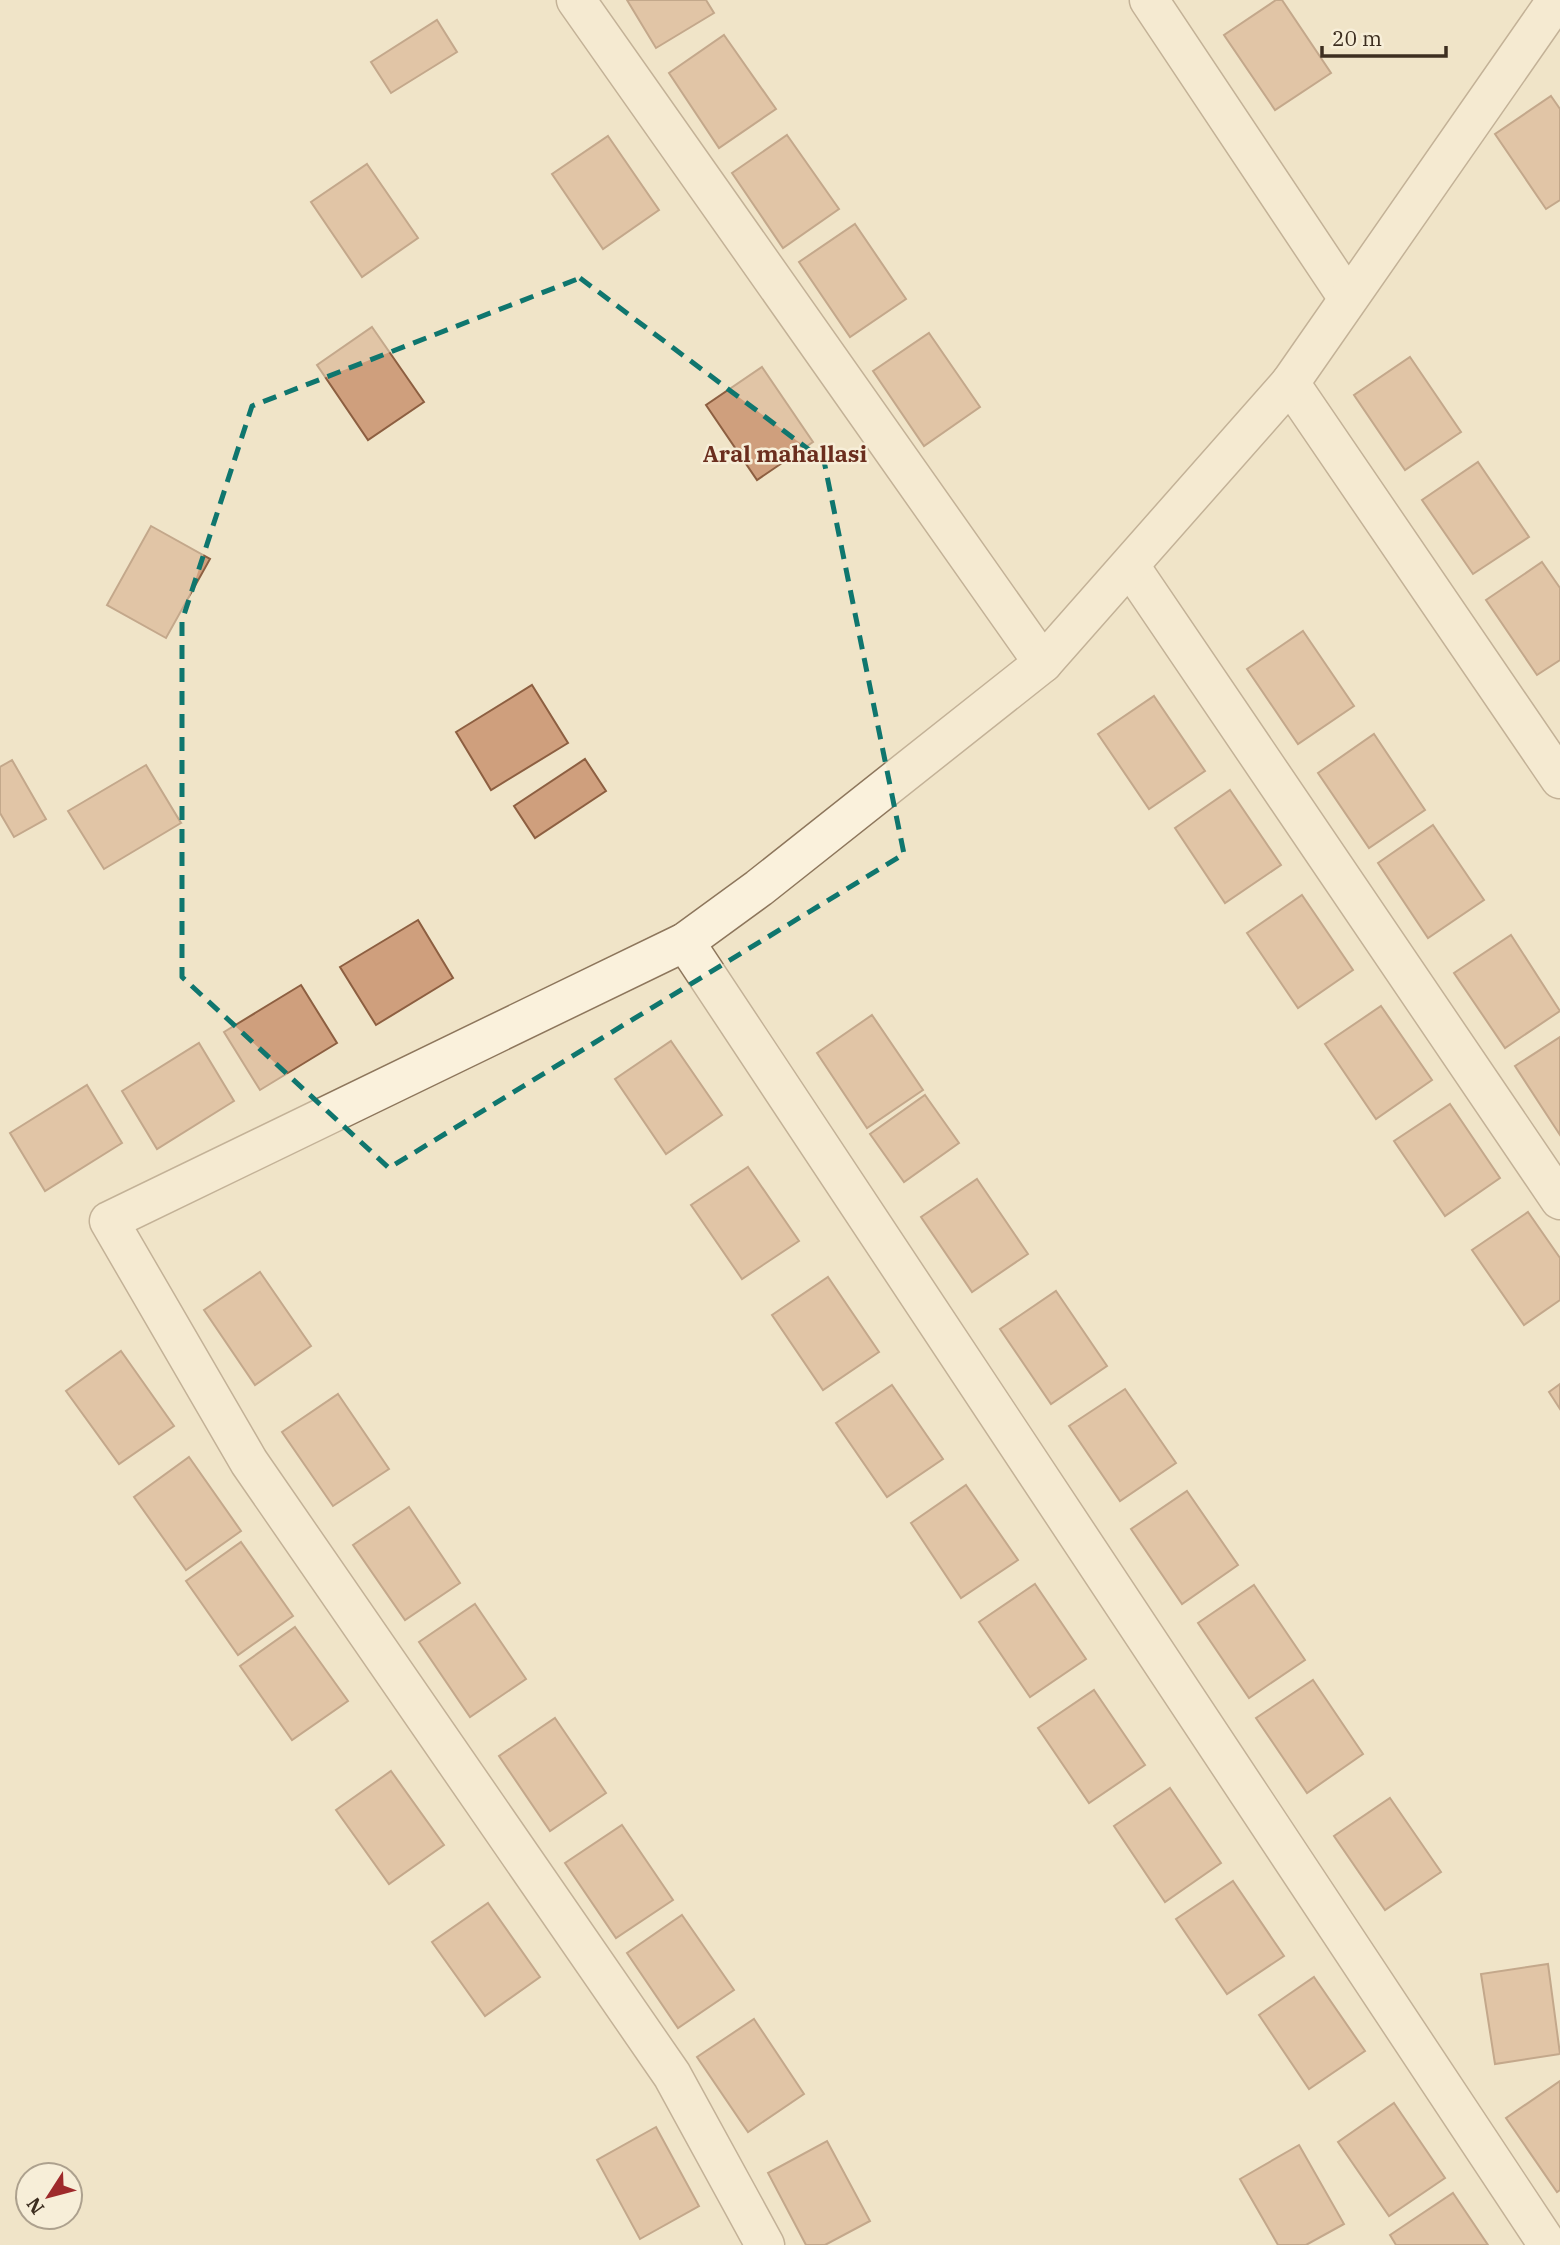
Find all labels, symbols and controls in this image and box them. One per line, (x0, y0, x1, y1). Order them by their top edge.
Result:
scale bar (1322, 14, 1446, 58)
text: 20 m (1332, 24, 1382, 52)
district label: Aral mahallasi (703, 438, 868, 468)
north arrow (14, 2161, 84, 2231)
text: N (21, 2193, 49, 2219)

